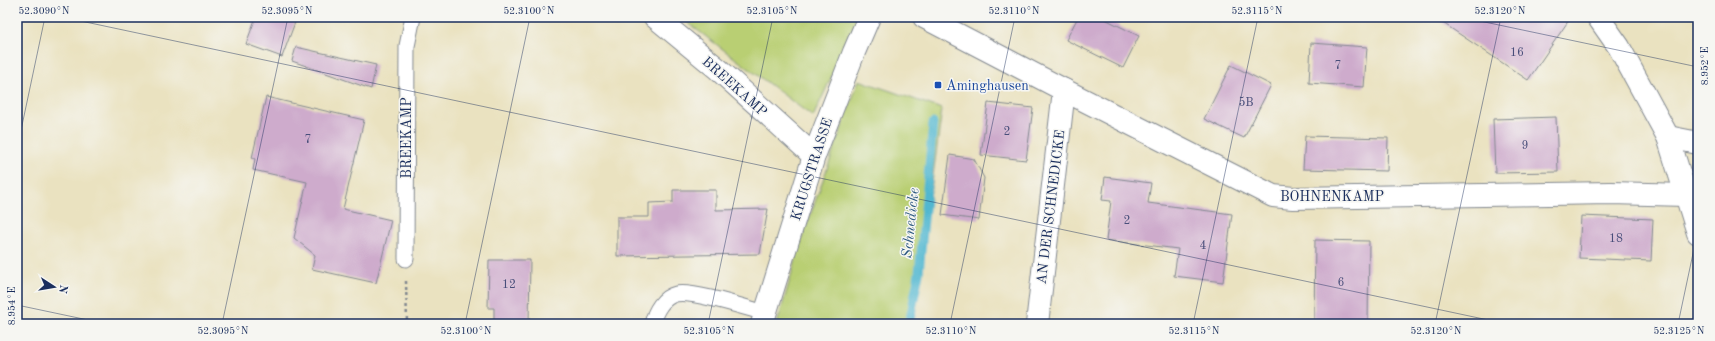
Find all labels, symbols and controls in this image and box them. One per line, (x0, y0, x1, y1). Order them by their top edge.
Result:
text: 52.3090°N (18, 6, 70, 16)
text: 52.3095°N (261, 6, 313, 16)
text: 52.3100°N (503, 6, 555, 16)
text: 52.3105°N (746, 6, 798, 16)
text: 52.3110°N (988, 6, 1040, 16)
text: 52.3115°N (1231, 6, 1283, 16)
text: 52.3120°N (1474, 6, 1526, 16)
house number: 16 (1510, 47, 1524, 59)
text: 8.952°E (1700, 47, 1710, 85)
street label: BREEKAMP (699, 54, 769, 119)
house number: 7 (1335, 60, 1341, 72)
place label: Aminghausen (946, 79, 1029, 93)
marker: Aminghausen (933, 80, 943, 90)
house number: 5B (1238, 96, 1254, 109)
street label: BREEKAMP (400, 97, 414, 179)
street label: KRUGSTRASSE (789, 116, 835, 222)
house number: 2 (1004, 126, 1010, 138)
street label: AN DER SCHNEDICKE (1035, 129, 1067, 285)
house number: 7 (305, 134, 311, 146)
house number: 9 (1522, 140, 1528, 152)
water label: Schnedicke (900, 187, 923, 259)
street label: BOHNENKAMP (1280, 190, 1384, 204)
house number: 2 (1124, 215, 1130, 227)
house number: 18 (1609, 233, 1623, 245)
house number: 4 (1200, 240, 1207, 252)
north arrow (34, 267, 74, 307)
house number: 6 (1338, 277, 1345, 289)
house number: 12 (502, 279, 516, 291)
text: N (56, 284, 69, 295)
text: 8.954°E (7, 287, 17, 325)
text: 52.3095°N (197, 326, 249, 336)
text: 52.3100°N (440, 326, 492, 336)
text: 52.3105°N (683, 326, 735, 336)
text: 52.3110°N (925, 326, 977, 336)
text: 52.3115°N (1168, 326, 1220, 336)
text: 52.3120°N (1410, 326, 1462, 336)
text: 52.3125°N (1653, 326, 1705, 336)

